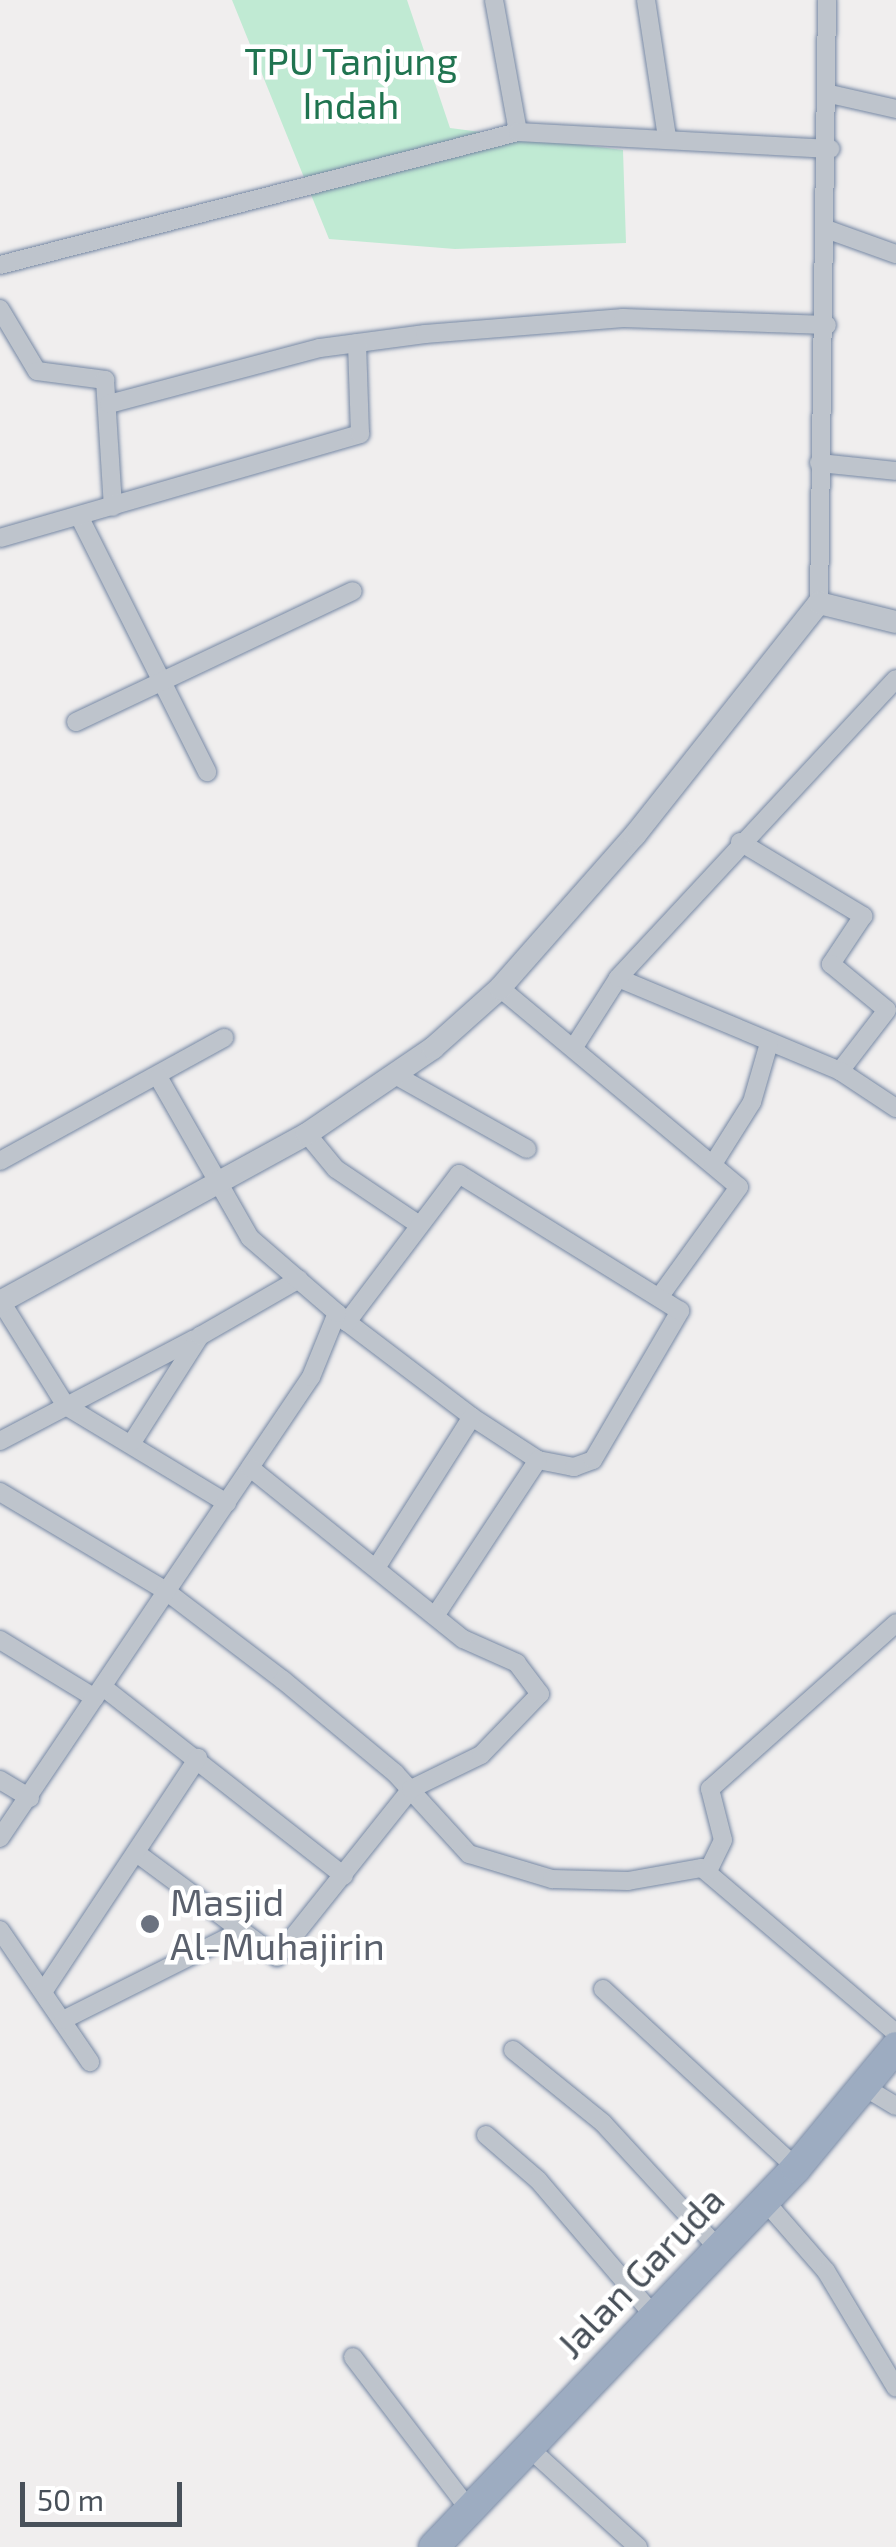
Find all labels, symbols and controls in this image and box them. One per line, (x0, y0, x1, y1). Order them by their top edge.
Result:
park label: TPU Tanjung Indah (244, 38, 458, 127)
place label: Masjid Al-Muhajirin (170, 1879, 385, 1968)
marker: Masjid Al-Muhajirin (139, 1913, 161, 1935)
street label: Jalan Garuda (547, 2177, 733, 2367)
scale bar (25, 2462, 188, 2524)
text: 50 m (37, 2481, 104, 2517)

